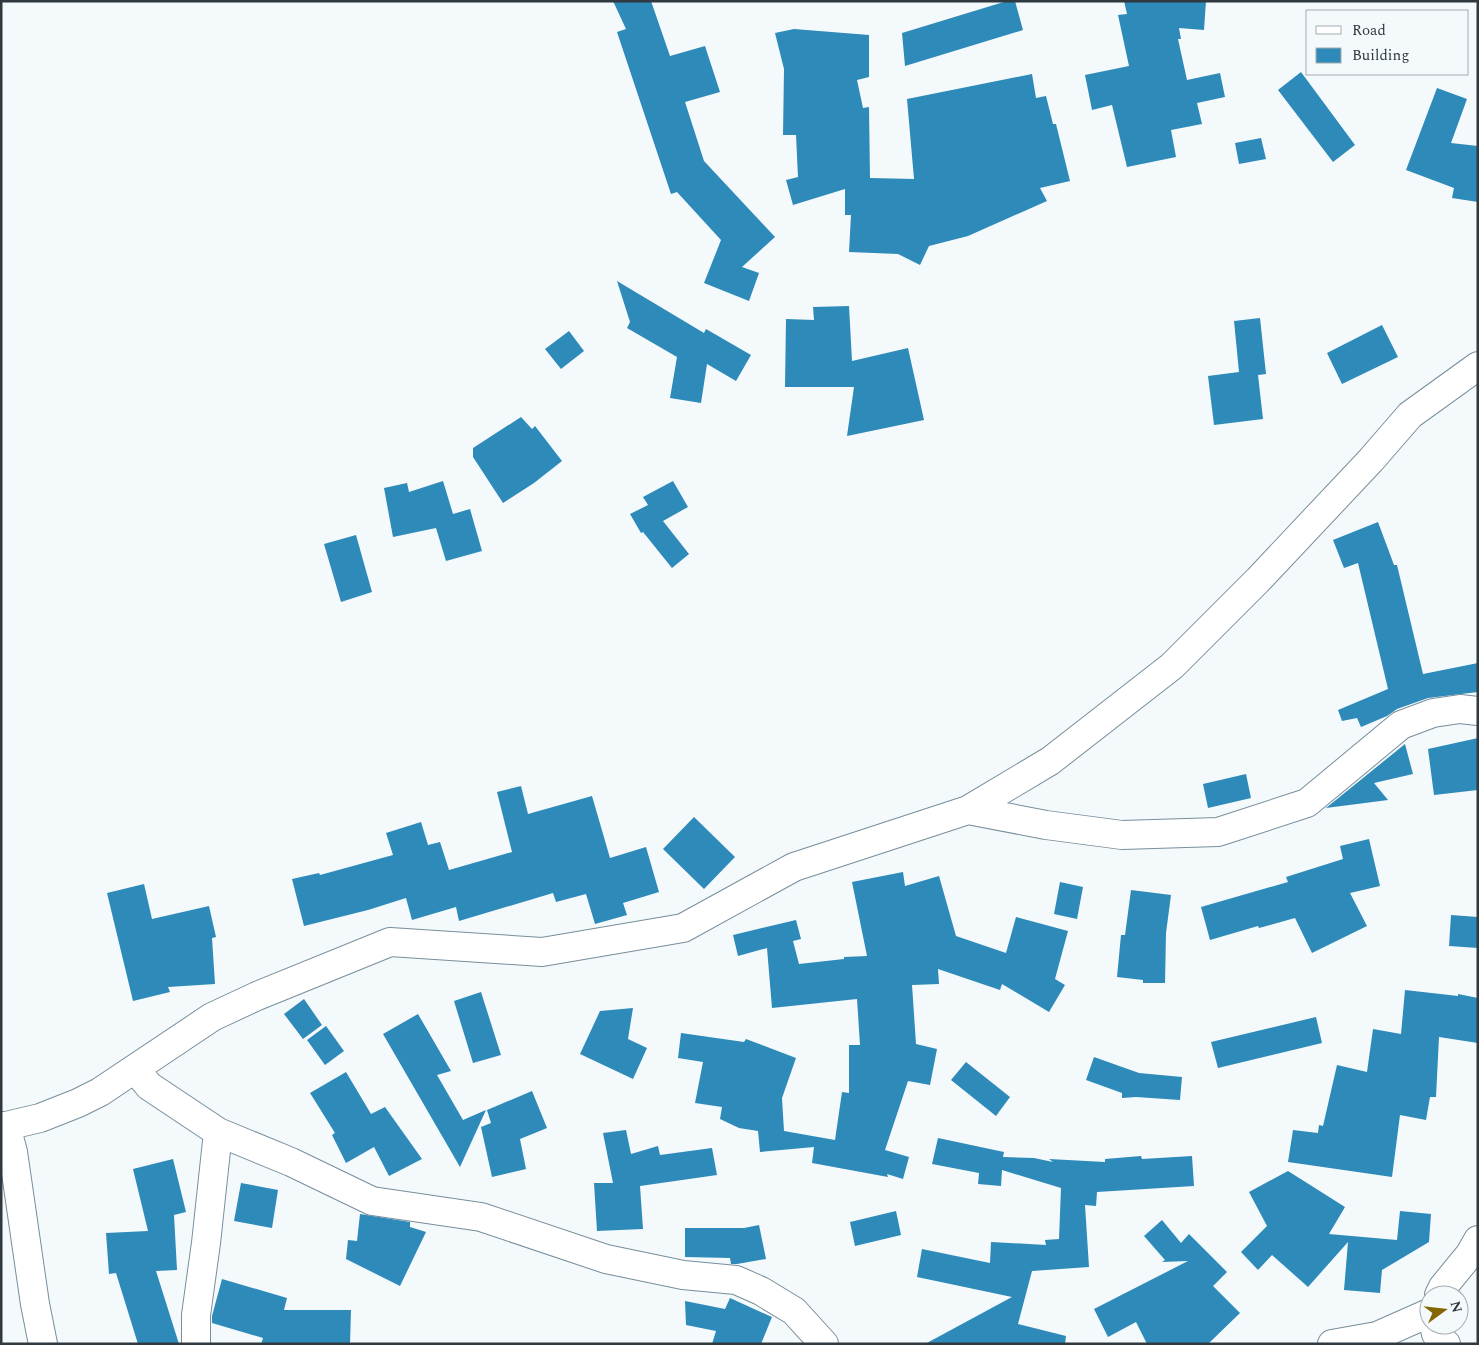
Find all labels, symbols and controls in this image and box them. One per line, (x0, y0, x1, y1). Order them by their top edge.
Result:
legend (1306, 10, 1469, 75)
text: Road (1352, 19, 1386, 42)
text: Building (1352, 44, 1409, 67)
north arrow (1419, 1285, 1469, 1335)
text: N (1444, 1299, 1468, 1315)

